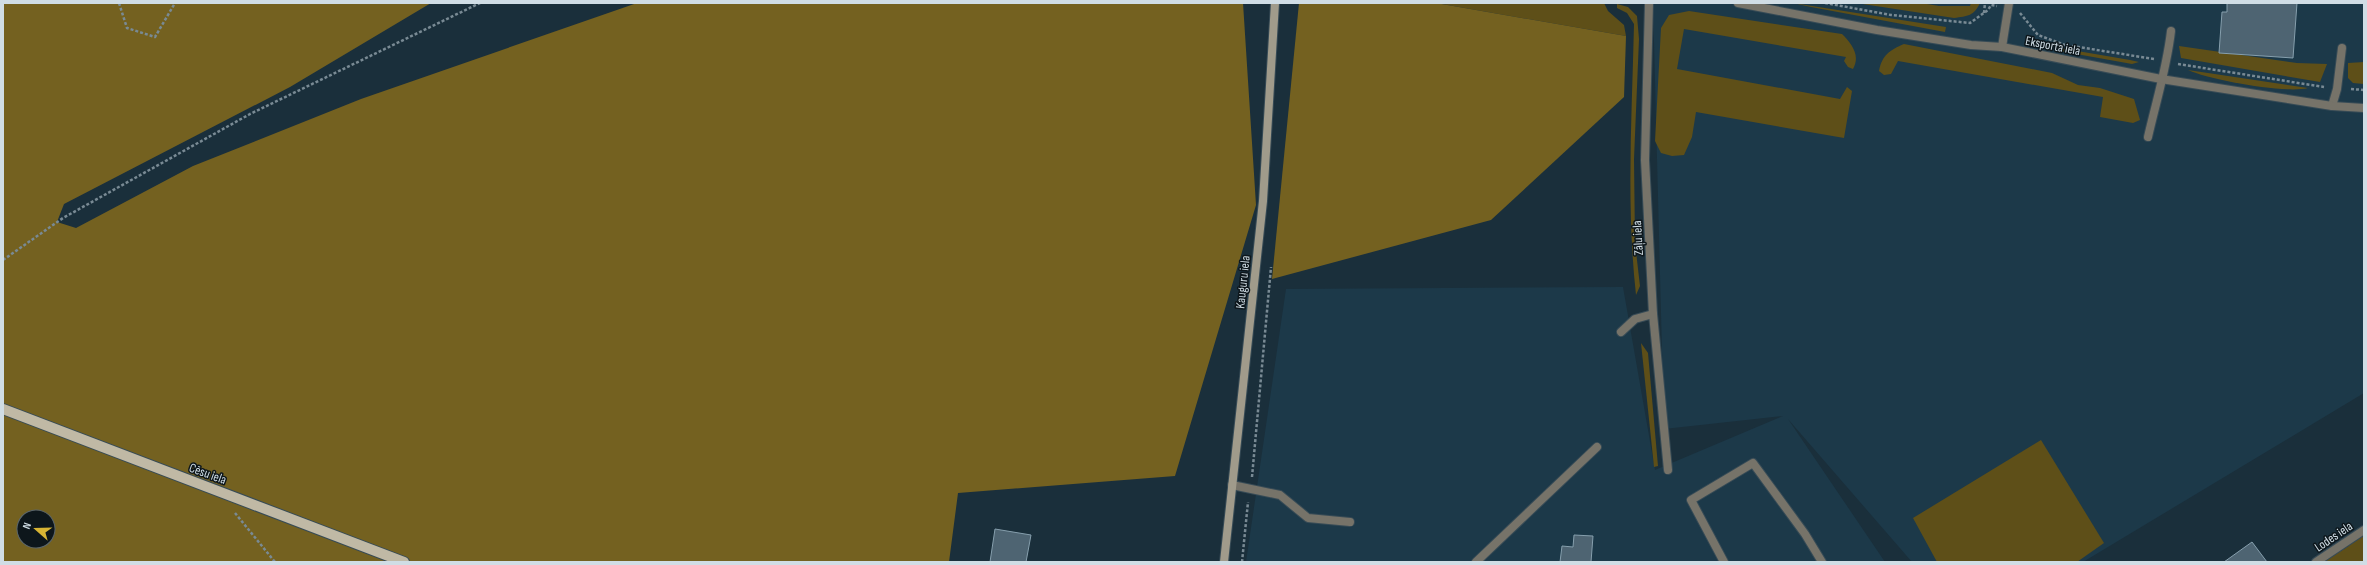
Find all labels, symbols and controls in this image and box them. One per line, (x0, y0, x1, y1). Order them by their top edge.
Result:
street label: Eksporta iela (2024, 33, 2082, 59)
street label: Zāļu iela (1629, 220, 1647, 256)
street label: Kauguru iela (1232, 255, 1254, 309)
street label: Cēsu iela (187, 460, 229, 488)
north arrow (16, 509, 56, 549)
street label: Lodes iela (2311, 518, 2356, 555)
text: N (20, 521, 34, 531)

